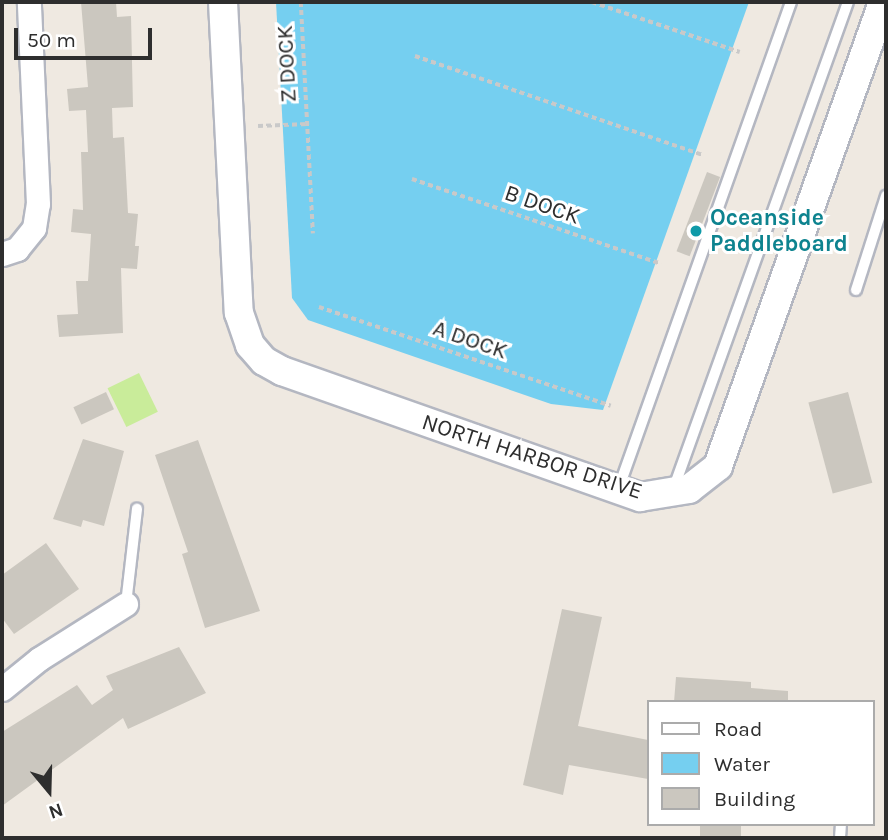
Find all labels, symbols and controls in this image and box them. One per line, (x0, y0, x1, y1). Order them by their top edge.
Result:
scale bar (18, 14, 156, 58)
street label: Z DOCK (271, 25, 303, 103)
text: 50 m (27, 28, 76, 52)
street label: B DOCK (501, 179, 583, 231)
place label: Oceanside Paddleboard (710, 204, 848, 258)
marker: Oceanside Paddleboard (688, 223, 704, 239)
street label: A DOCK (429, 314, 511, 366)
street label: NORTH HARBOR DRIVE (418, 408, 646, 506)
legend (646, 700, 874, 826)
text: Road (714, 717, 762, 741)
text: Water (714, 752, 770, 776)
north arrow (14, 756, 84, 826)
text: Building (714, 787, 795, 811)
text: N (46, 798, 66, 823)

